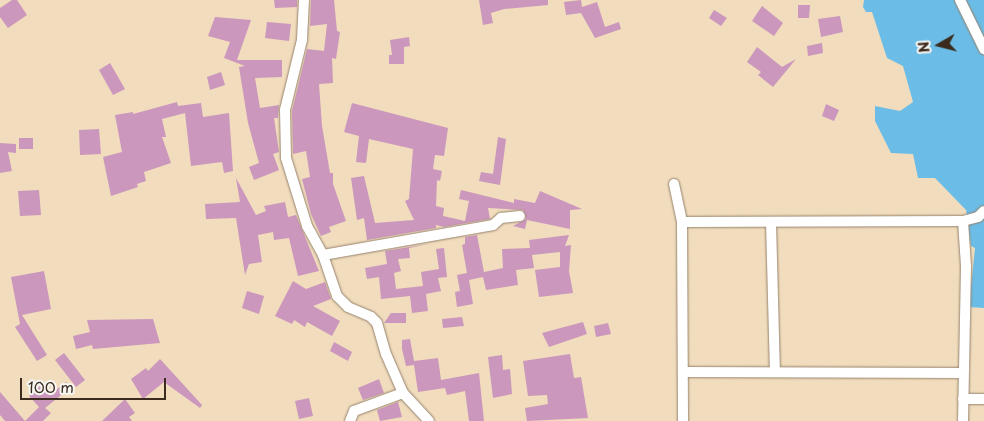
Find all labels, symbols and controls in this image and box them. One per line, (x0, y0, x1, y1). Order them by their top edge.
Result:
north arrow (914, 20, 964, 70)
text: N (912, 40, 935, 54)
scale bar (22, 368, 169, 400)
text: 100 m (28, 375, 74, 398)

